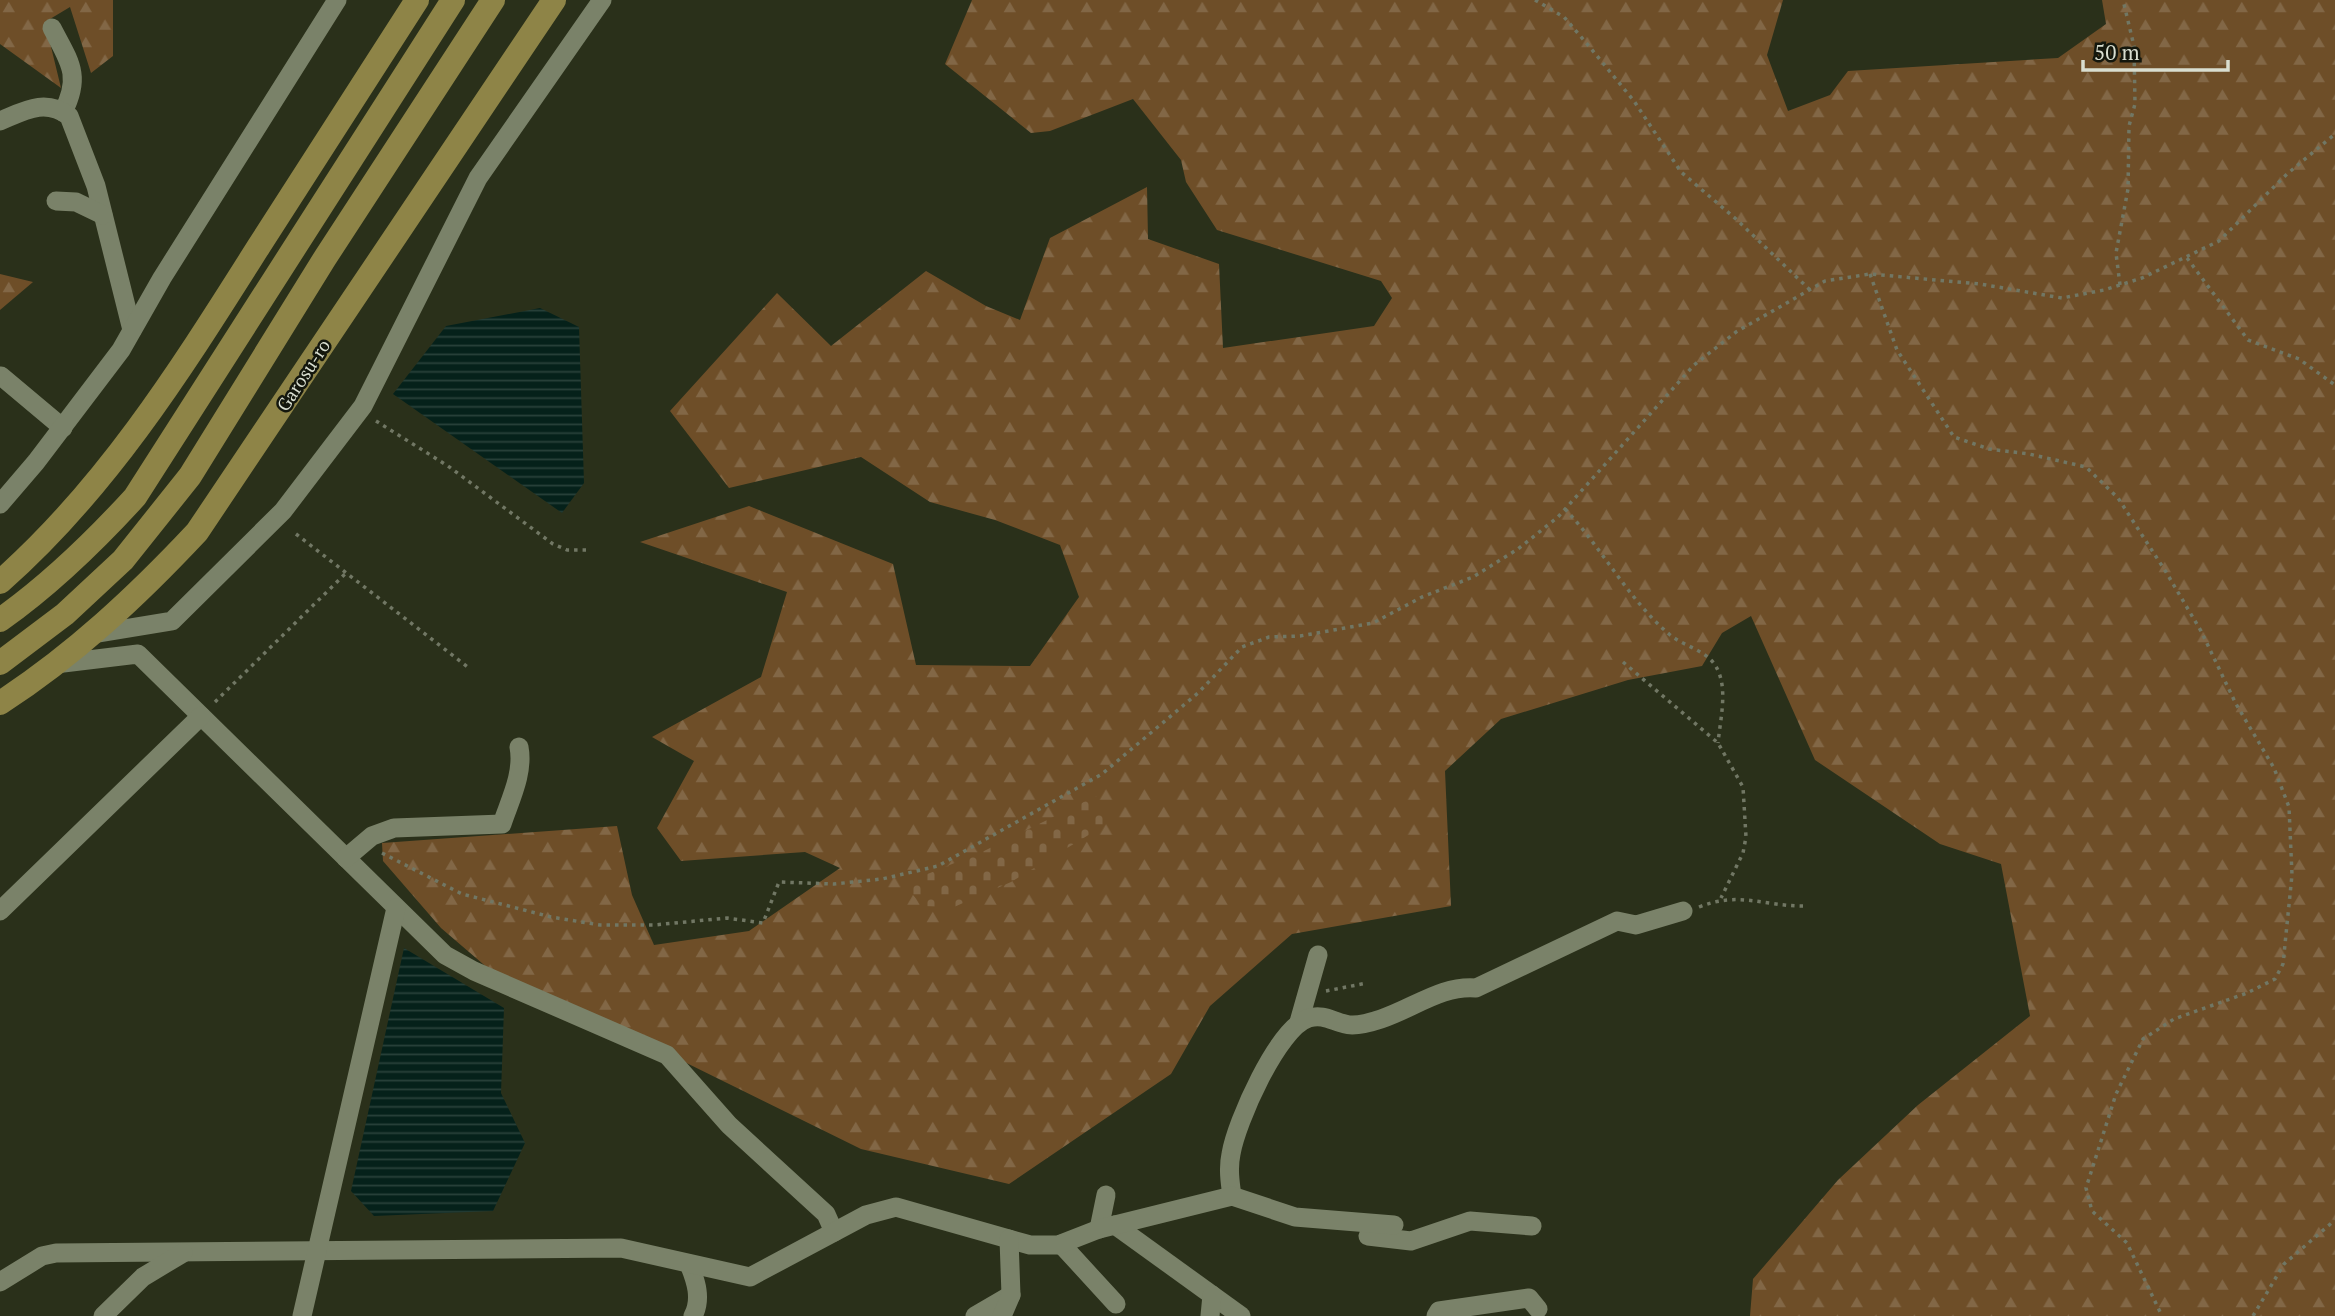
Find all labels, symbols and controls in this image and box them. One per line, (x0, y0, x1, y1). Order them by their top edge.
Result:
scale bar (2083, 28, 2228, 72)
text: 50 m (2094, 38, 2140, 66)
street label: Garosu-ro (271, 334, 335, 415)

